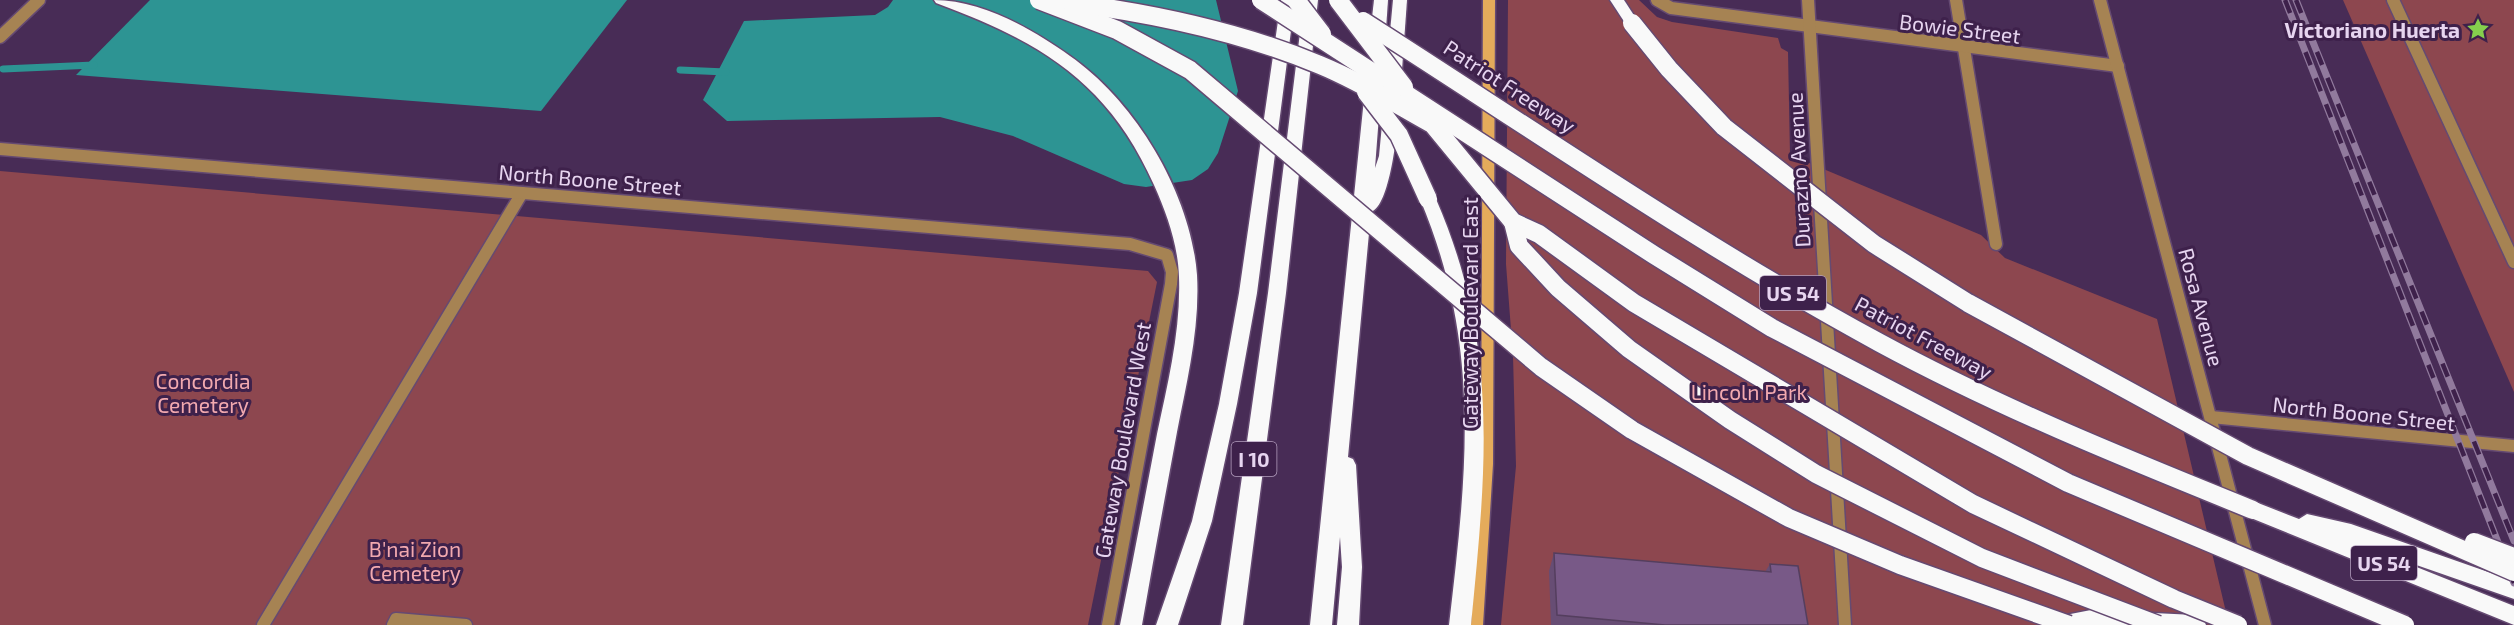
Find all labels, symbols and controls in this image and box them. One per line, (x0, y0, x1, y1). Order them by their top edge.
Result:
street label: Bowie Street (1898, 8, 2022, 48)
place icon: Victoriano Huerta (2465, 16, 2491, 42)
place label: Victoriano Huerta (2284, 17, 2460, 42)
street label: Patriot Freeway (1440, 34, 1580, 138)
street label: Durazno Avenue (1781, 92, 1815, 248)
street label: North Boone Street (498, 159, 682, 199)
street label: Gateway Boulevard East (1457, 197, 1482, 429)
street label: Rosa Avenue (2174, 245, 2230, 369)
road number: US 54 (1760, 276, 1826, 310)
street label: Patriot Freeway (1851, 290, 1997, 384)
street label: Gateway Boulevard West (1089, 320, 1155, 560)
park label: Concordia Cemetery (155, 368, 251, 417)
park label: Lincoln Park (1691, 379, 1807, 404)
street label: North Boone Street (2271, 391, 2457, 435)
road number: I 10 (1232, 442, 1276, 476)
park label: B'nai Zion Cemetery (369, 536, 461, 585)
road number: US 54 (2351, 546, 2417, 580)

